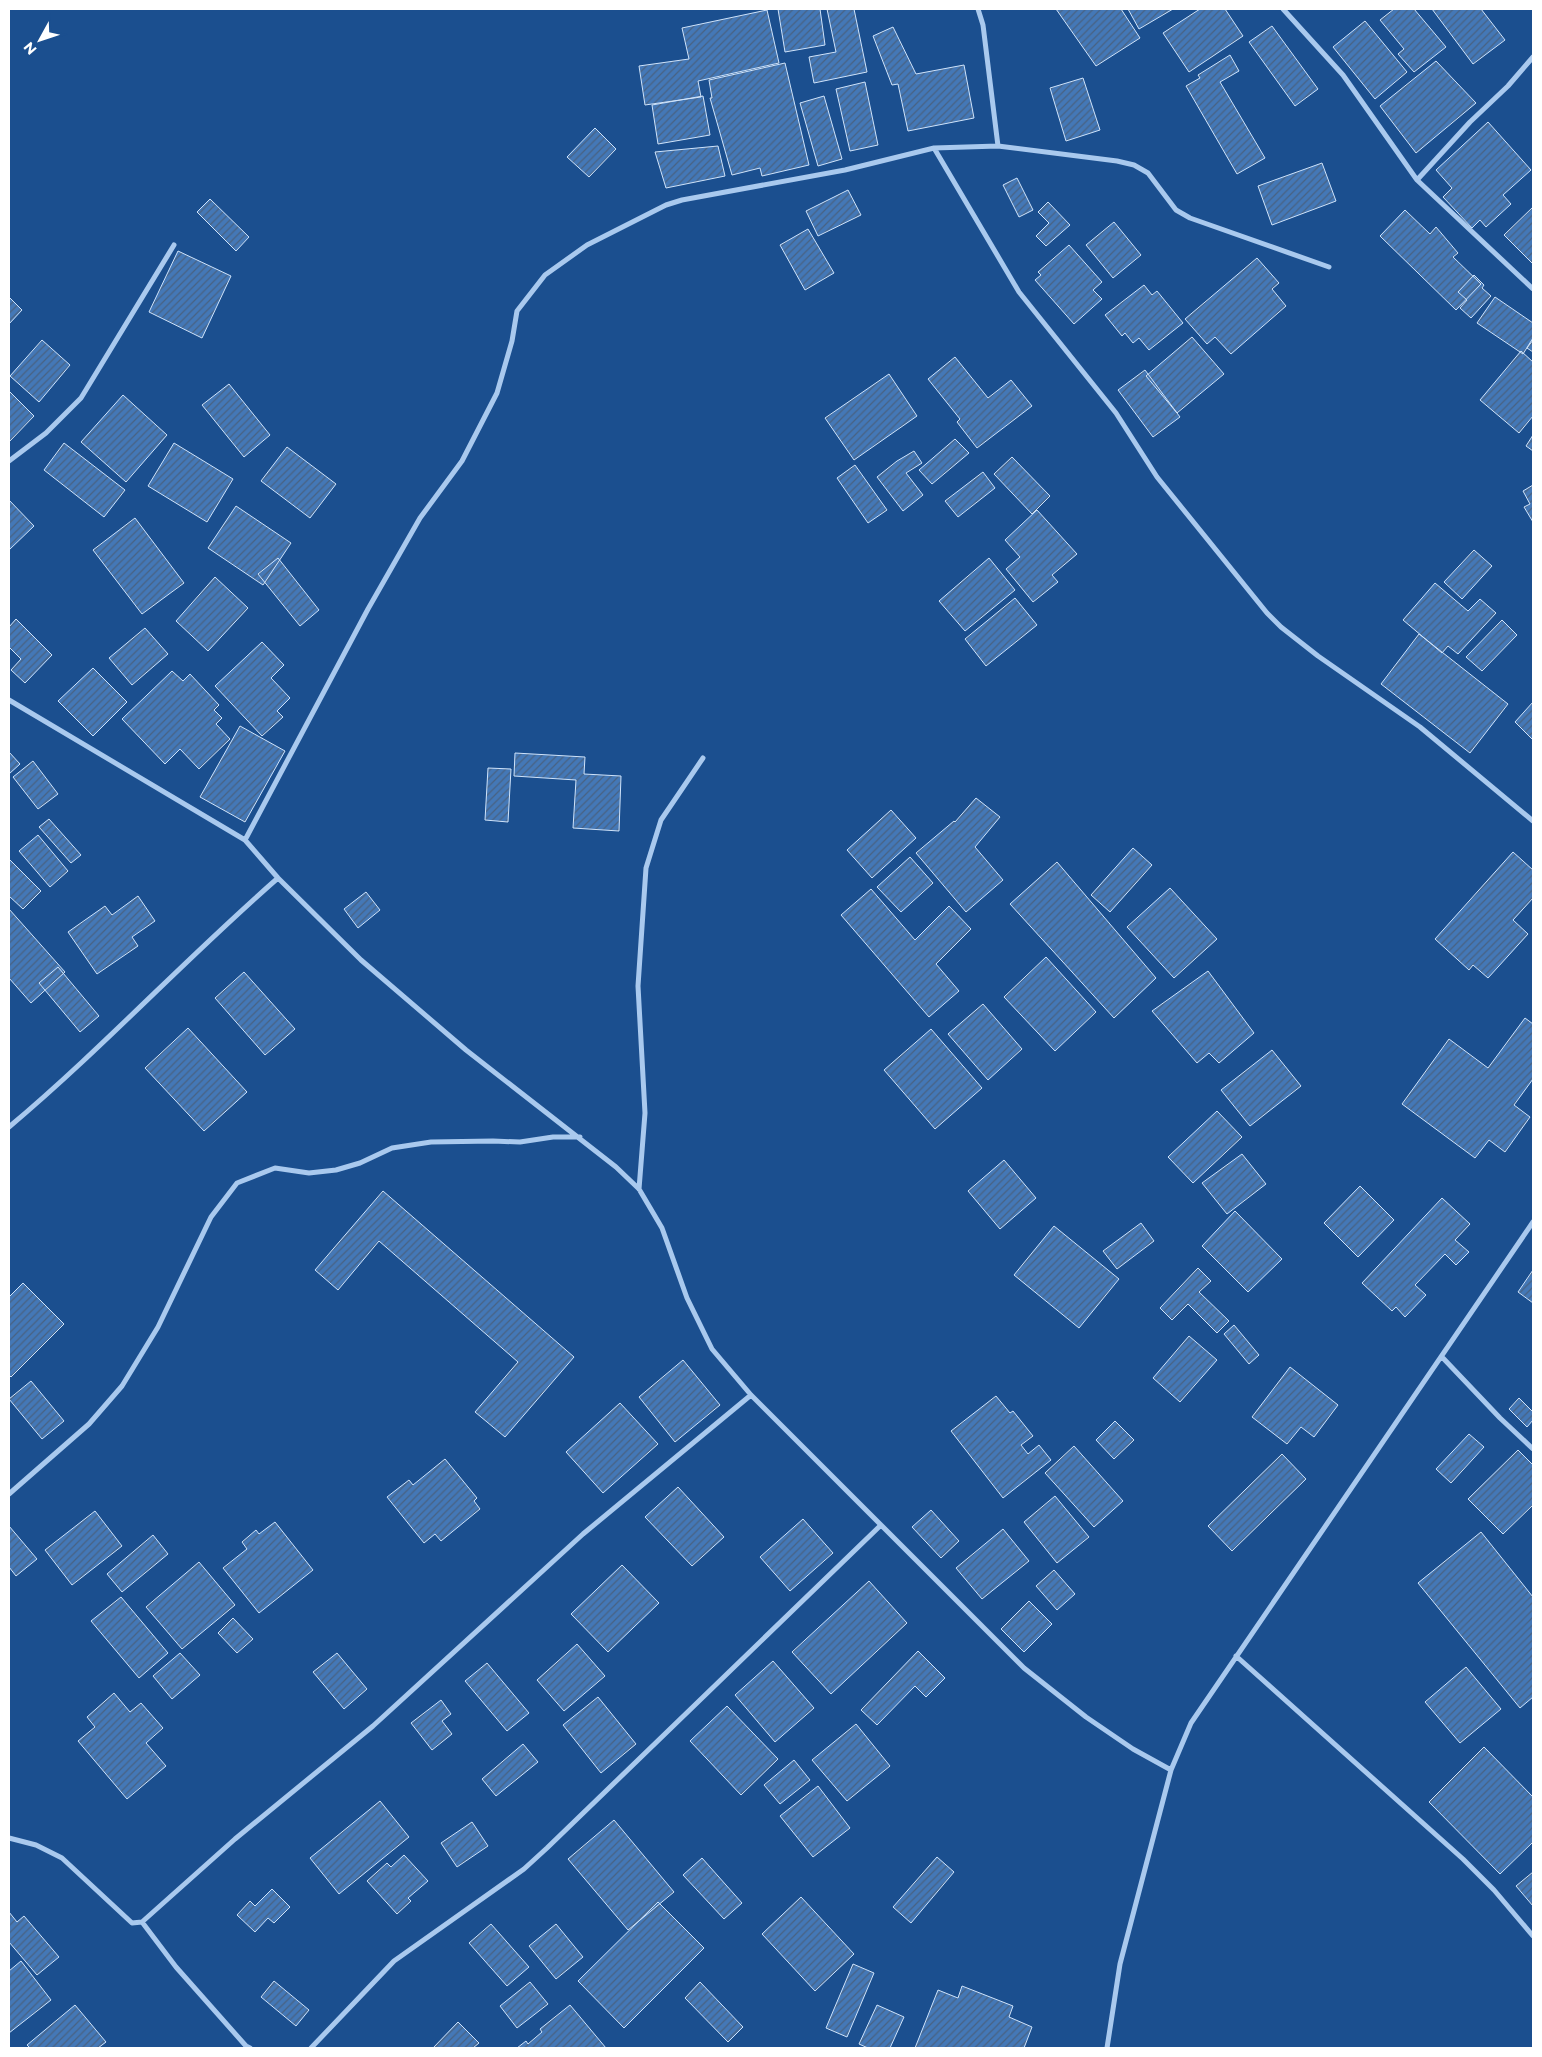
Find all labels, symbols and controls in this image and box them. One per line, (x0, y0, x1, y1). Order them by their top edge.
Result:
north arrow (15, 15, 65, 65)
text: N (20, 38, 41, 58)

